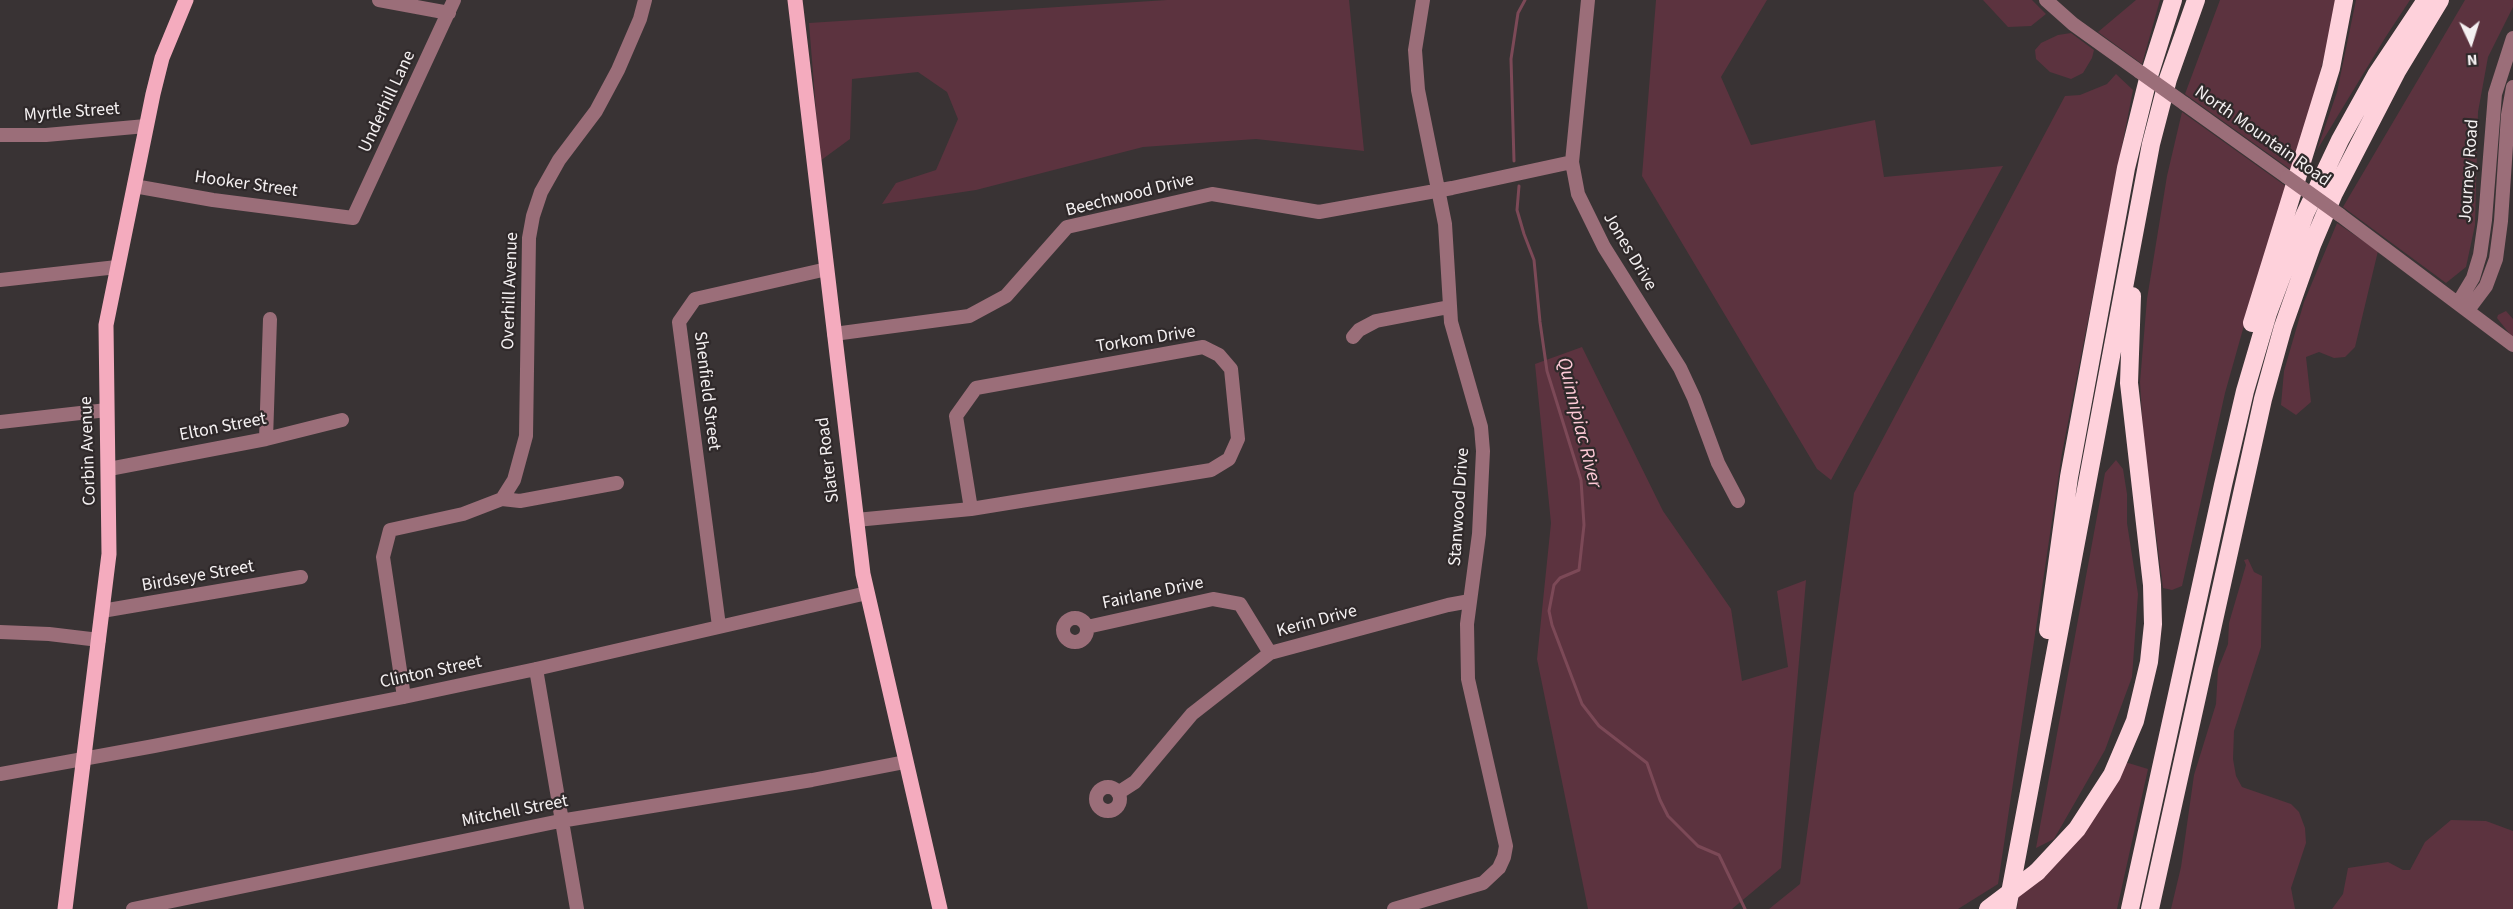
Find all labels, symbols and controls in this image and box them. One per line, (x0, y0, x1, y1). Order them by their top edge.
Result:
north arrow (2441, 12, 2501, 72)
street label: Underhill Lane (355, 47, 421, 157)
text: N (2466, 49, 2478, 71)
street label: North Mountain Road (2190, 82, 2334, 192)
street label: Myrtle Street (23, 99, 121, 127)
street label: Journey Road (2456, 118, 2484, 224)
street label: Hooker Street (193, 167, 299, 203)
street label: Beechwood Drive (1064, 170, 1196, 222)
street label: Jones Drive (1597, 209, 1661, 295)
street label: Overhill Avenue (498, 232, 524, 350)
street label: Torkom Drive (1095, 321, 1197, 359)
street label: Shenfield Street (688, 330, 724, 452)
water label: Quinnipiac River (1550, 355, 1606, 491)
street label: Corbin Avenue (76, 396, 102, 506)
street label: Elton Street (178, 409, 268, 447)
street label: Slater Road (813, 416, 845, 504)
street label: Stanwood Drive (1445, 447, 1475, 567)
street label: Birdseye Street (140, 557, 256, 597)
street label: Fairlane Drive (1100, 573, 1206, 615)
street label: Kerin Drive (1274, 601, 1360, 643)
street label: Clinton Street (378, 652, 484, 694)
street label: Mitchell Street (460, 791, 570, 833)

